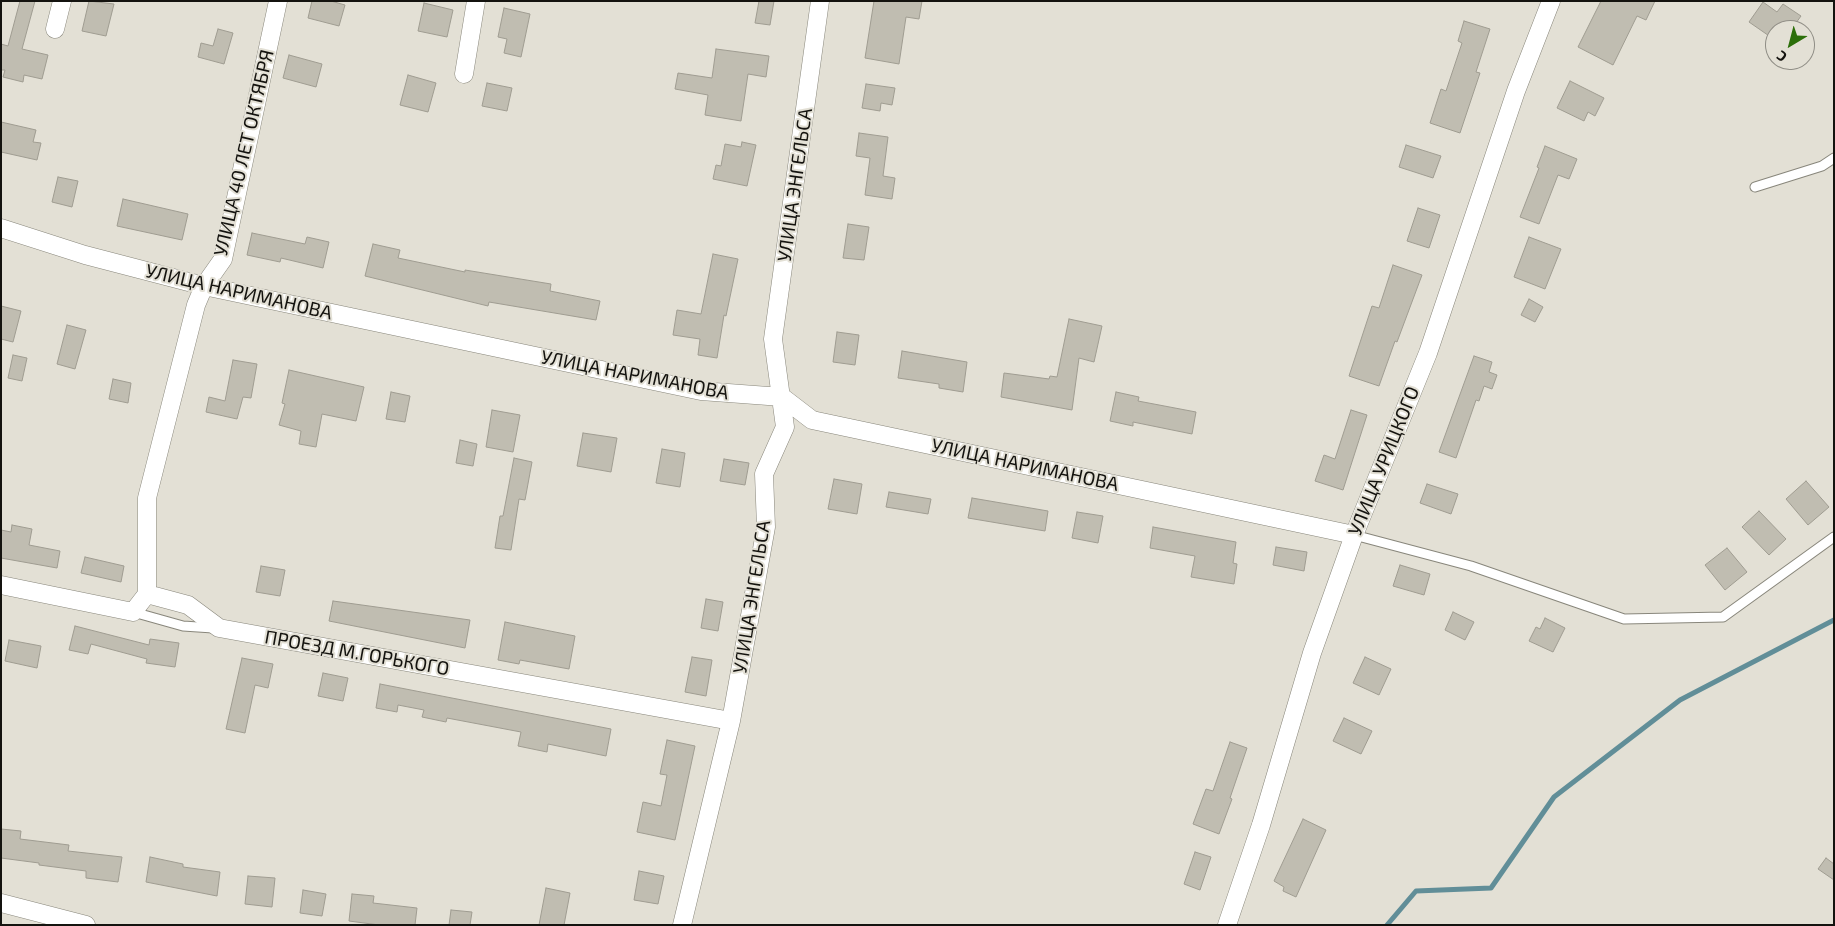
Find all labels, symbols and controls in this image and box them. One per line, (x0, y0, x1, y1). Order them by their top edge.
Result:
north arrow (1765, 20, 1815, 70)
text: С (1773, 47, 1790, 66)
street label: УЛИЦА 40 ЛЕТ ОКТЯБРЯ (209, 48, 279, 258)
street label: УЛИЦА ЭНГЕЛЬСА (773, 107, 817, 263)
street label: УЛИЦА НАРИМАНОВА (143, 259, 335, 325)
street label: УЛИЦА НАРИМАНОВА (539, 346, 731, 404)
street label: УЛИЦА УРИЦКОГО (1344, 383, 1424, 539)
street label: УЛИЦА НАРИМАНОВА (929, 434, 1121, 496)
street label: УЛИЦА ЭНГЕЛЬСА (729, 519, 775, 675)
street label: ПРОЕЗД М.ГОРЬКОГО (263, 626, 451, 680)

